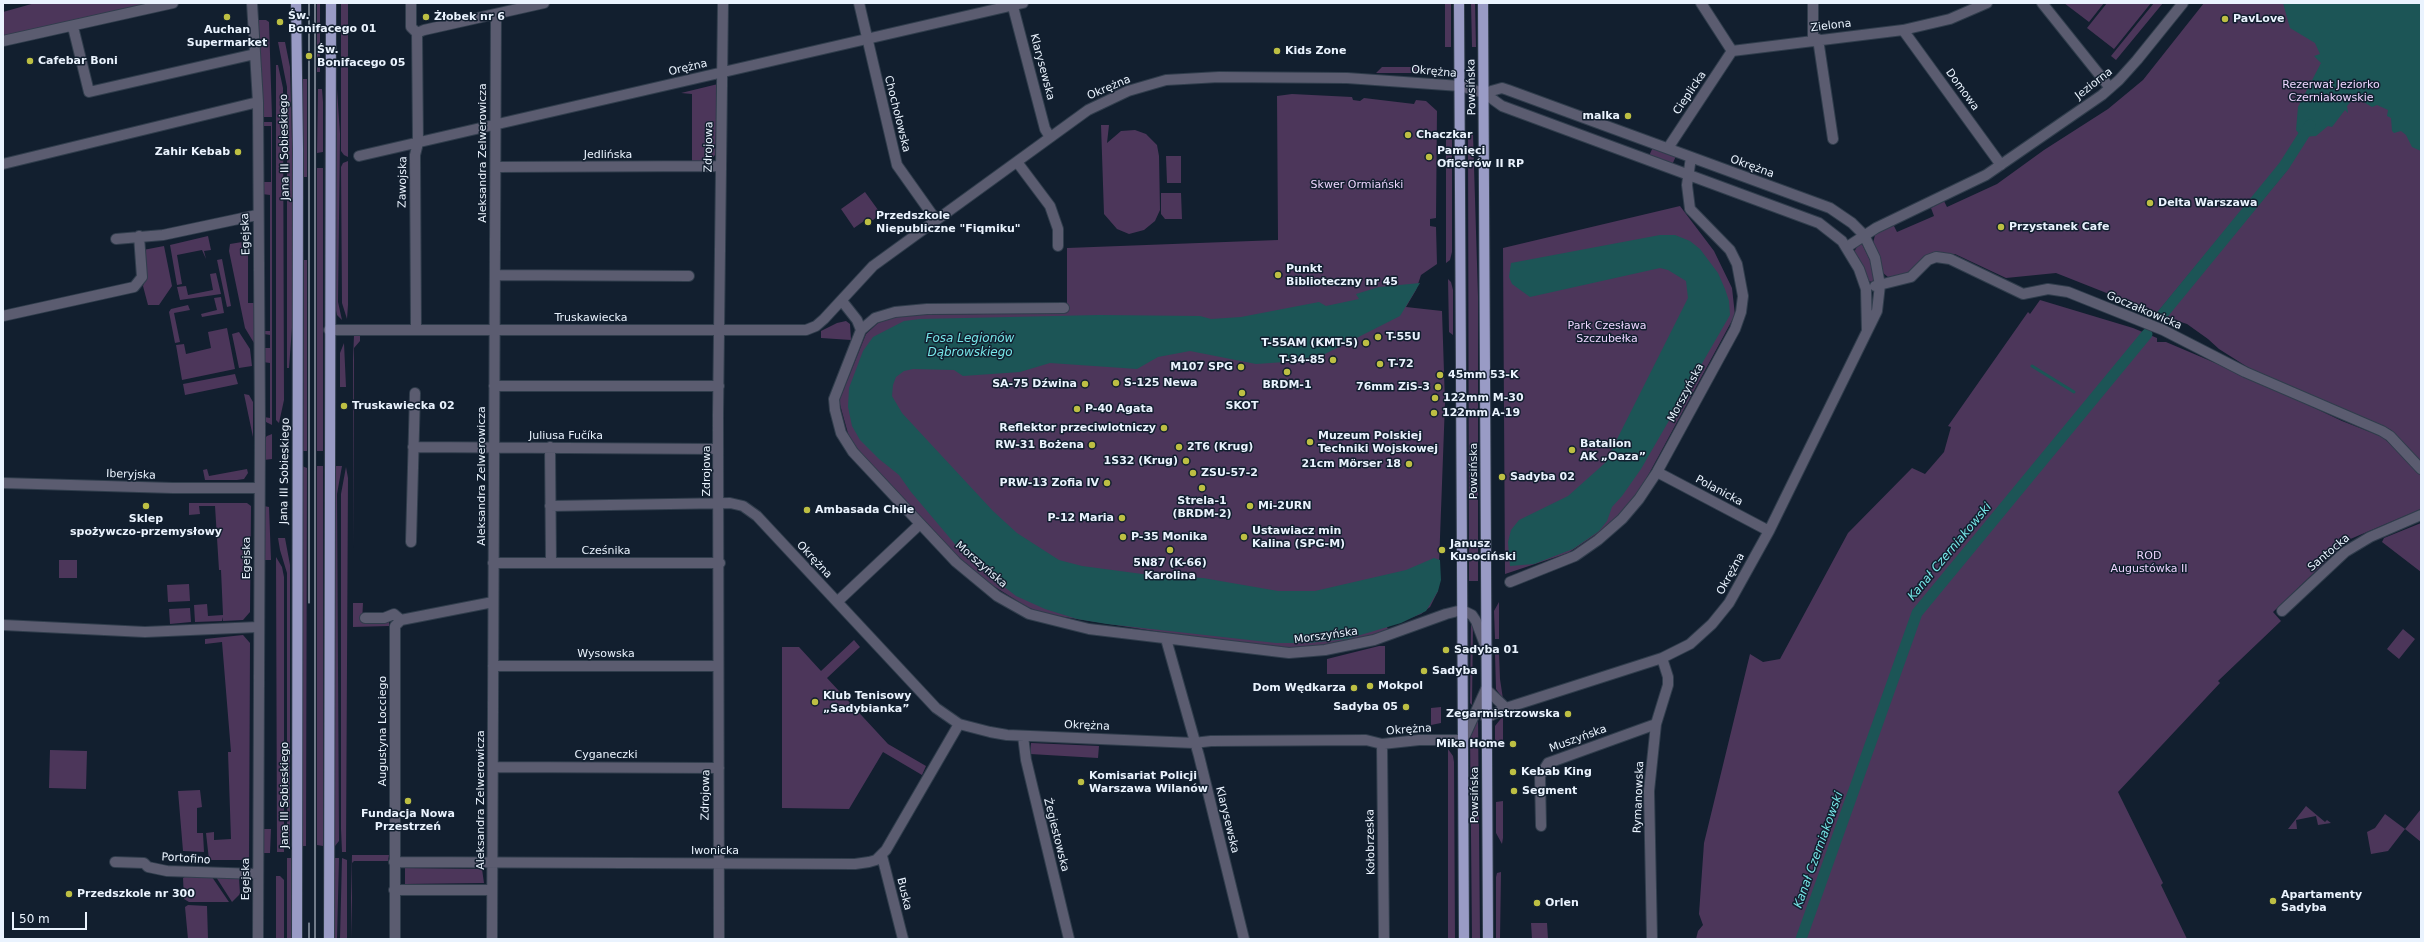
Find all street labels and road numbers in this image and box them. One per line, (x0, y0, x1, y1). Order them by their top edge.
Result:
street label: Zielona (1810, 17, 1852, 35)
street label: Klarysewska (1027, 32, 1057, 102)
street label: Orężna (667, 57, 709, 79)
street label: Powsińska (1465, 59, 1479, 115)
street label: Okrężna (1411, 63, 1457, 81)
street label: Jeziorna (2073, 65, 2115, 103)
street label: Domowa (1942, 67, 1982, 113)
street label: Cieplicka (1671, 69, 1709, 117)
street label: Okrężna (1085, 73, 1133, 103)
street label: Chochołowska (881, 74, 913, 154)
street label: Aleksandra Zelwerowicza (476, 83, 490, 223)
street label: Jana III Sobieskiego (277, 94, 293, 200)
street label: Zdrojowa (702, 121, 716, 173)
street label: Jedlińska (584, 148, 632, 162)
street label: Okrężna (1728, 153, 1776, 181)
street label: Zawojska (396, 156, 410, 208)
street label: Egejska (239, 213, 253, 255)
street label: Goczałkowicka (2104, 289, 2184, 333)
street label: Truskawiecka (554, 311, 628, 325)
street label: Morszyńska (1665, 361, 1707, 425)
street label: Aleksandra Zelwerowicza (475, 406, 489, 546)
street label: Jana III Sobieskiego (277, 418, 293, 524)
street label: Juliusa Fučíka (529, 429, 603, 443)
street label: Powsińska (1467, 443, 1481, 499)
street label: Zdrojowa (700, 445, 714, 497)
street label: Iberyjska (106, 468, 156, 482)
street label: Polanicka (1693, 473, 1745, 509)
street label: Santocka (2305, 532, 2353, 574)
street label: Egejska (240, 537, 254, 579)
street label: Okrężna (794, 539, 834, 581)
street label: Morszyńska (952, 539, 1010, 591)
street label: Cześnika (582, 544, 630, 558)
street label: Okrężna (1714, 551, 1748, 597)
street label: Morszyńska (1293, 625, 1359, 647)
street label: Wysowska (577, 647, 635, 661)
street label: Augustyna Locciego (376, 676, 390, 786)
street label: Okrężna (1064, 719, 1110, 733)
street label: Okrężna (1386, 722, 1432, 738)
street label: Muszyńska (1548, 723, 1608, 755)
street label: Aleksandra Zelwerowicza (474, 730, 488, 870)
street label: Jana III Sobieskiego (278, 742, 292, 848)
street label: Cyganeczki (575, 748, 637, 762)
street label: Rymanowska (1631, 761, 1647, 833)
street label: Powsińska (1468, 767, 1482, 823)
street label: Zdrojowa (699, 769, 713, 821)
street label: Klarysewska (1212, 785, 1242, 855)
street label: Żegiestowska (1040, 797, 1072, 873)
street label: Kołobrzeska (1364, 809, 1378, 875)
street label: Iwonicka (691, 844, 739, 858)
street label: Portofino (161, 851, 211, 867)
street label: Egejska (239, 858, 253, 900)
street label: Buska (894, 876, 914, 912)

